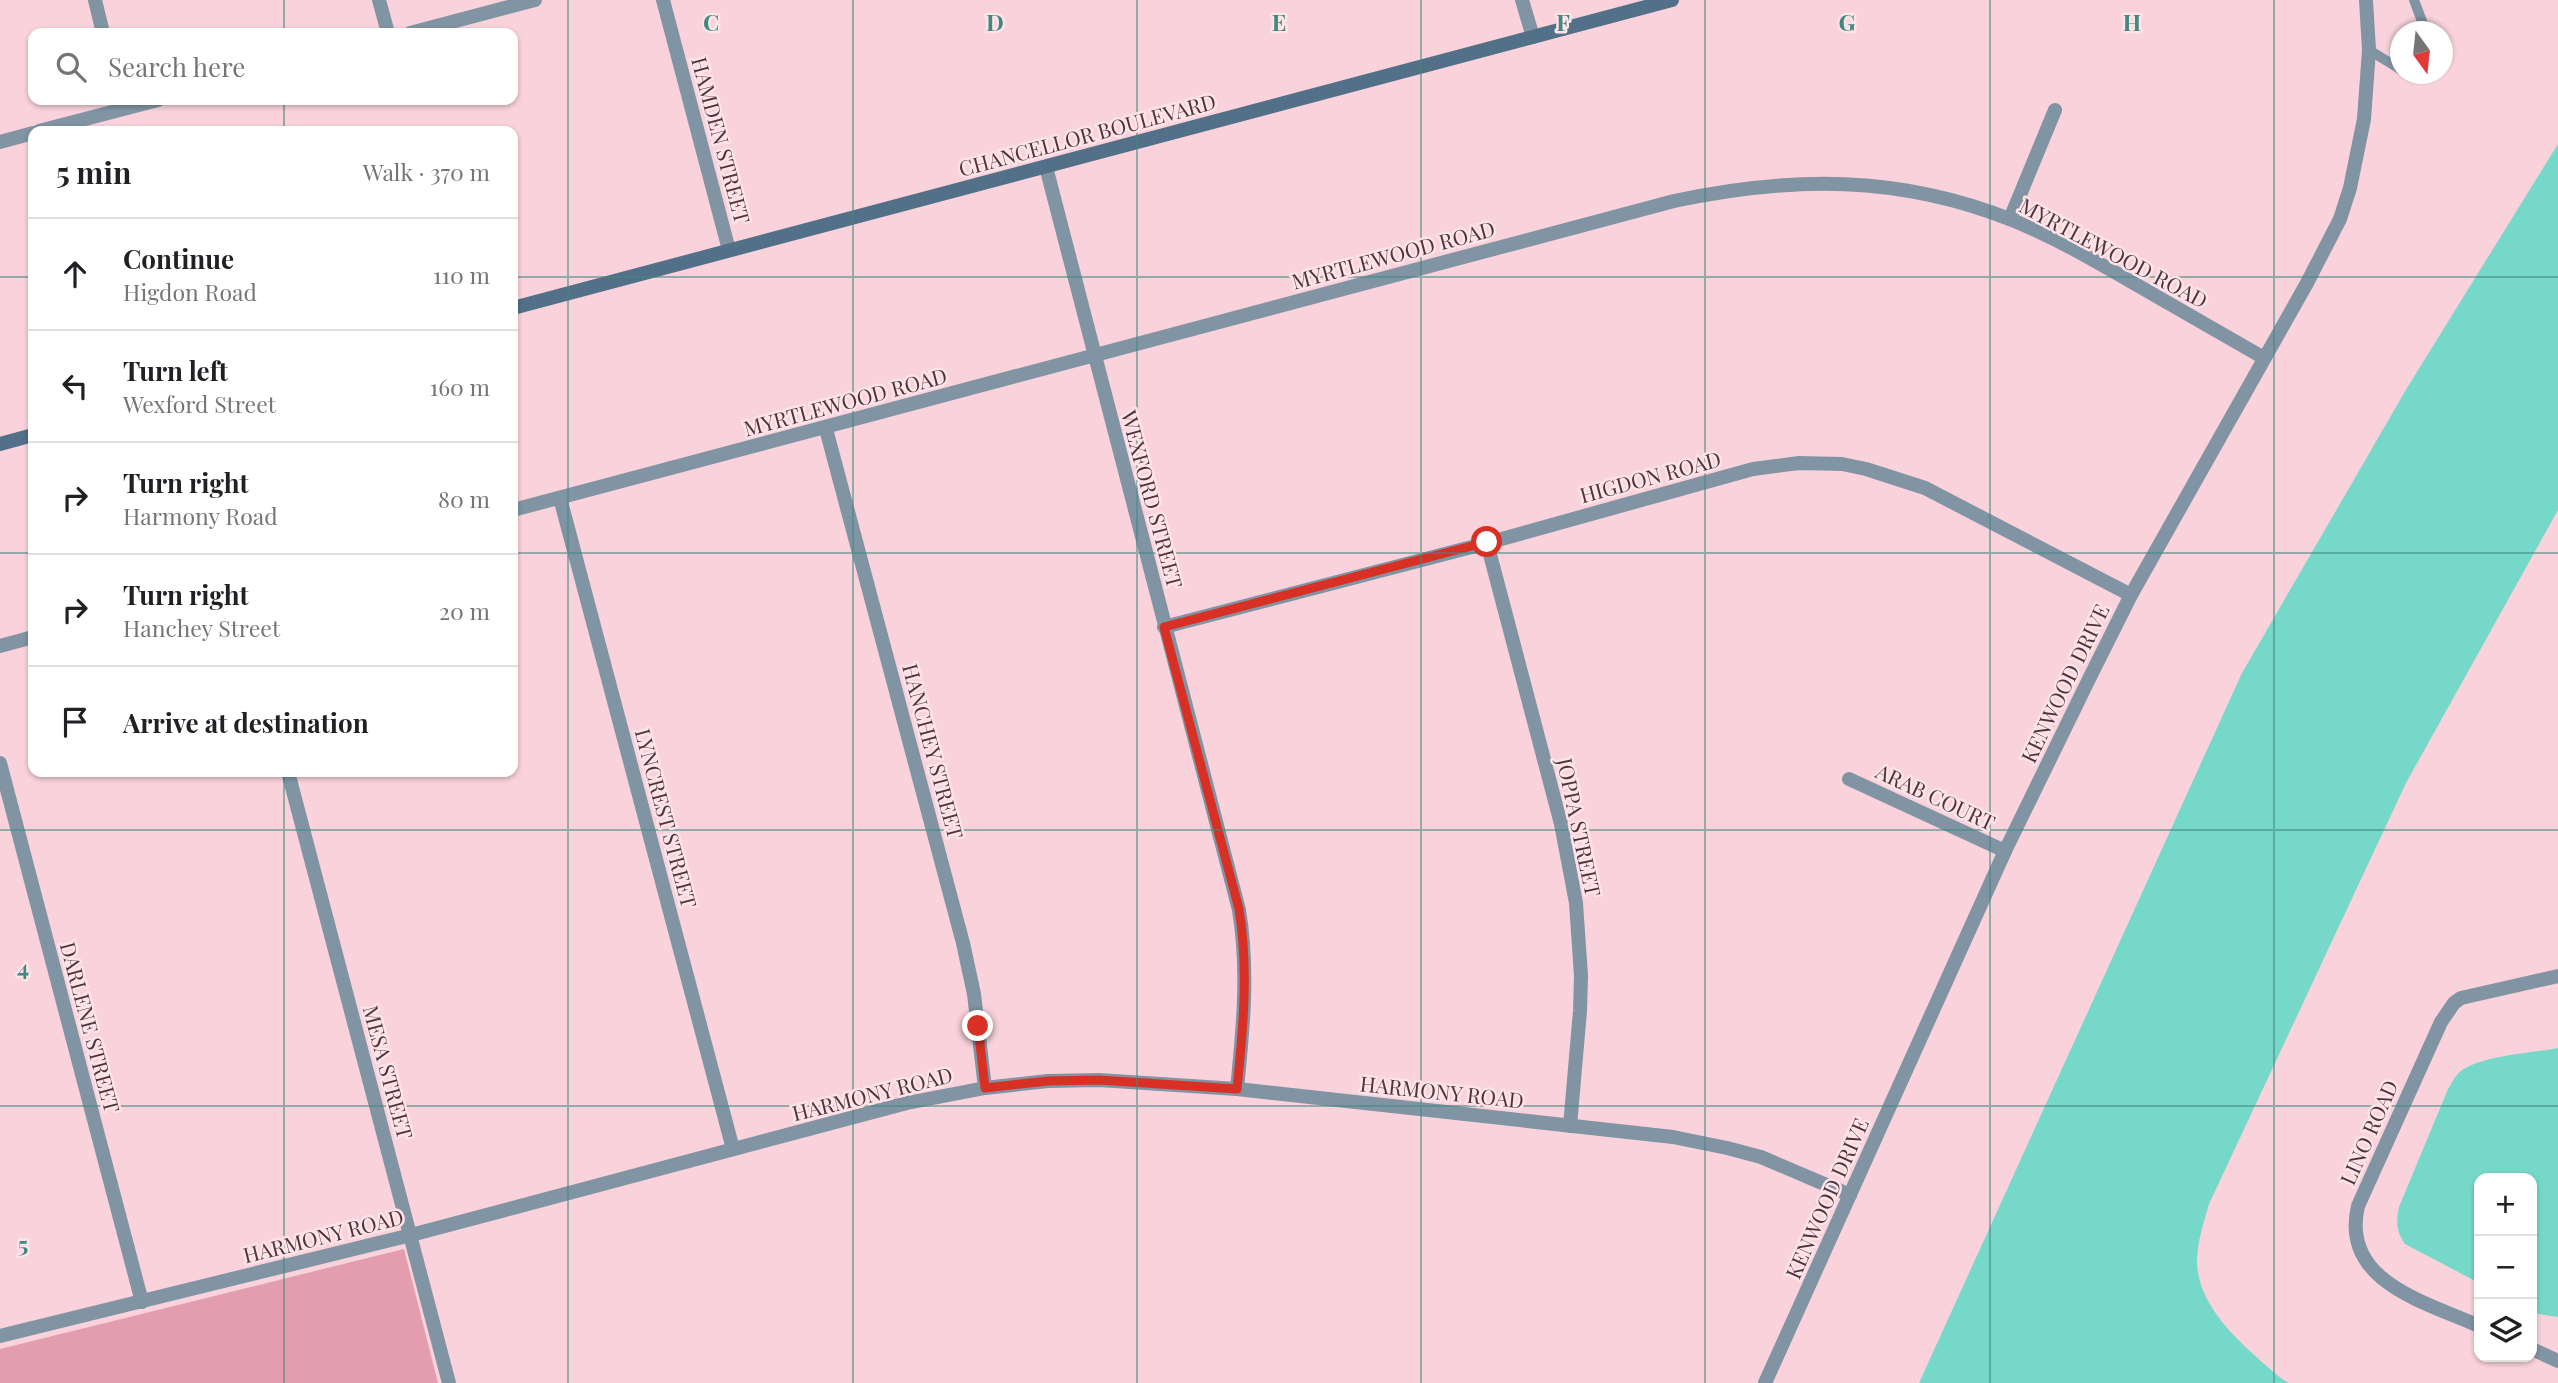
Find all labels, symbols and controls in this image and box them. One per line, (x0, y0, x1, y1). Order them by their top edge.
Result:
text: C (703, 6, 719, 37)
text: D (986, 6, 1004, 37)
text: E (1272, 6, 1286, 37)
text: F (1556, 6, 1570, 37)
text: G (1839, 6, 1856, 37)
text: H (2123, 6, 2141, 37)
north arrow (2390, 21, 2453, 84)
search box (28, 28, 518, 105)
icon: search (52, 48, 90, 86)
text: Search here (108, 49, 245, 84)
street label: HAMDEN STREET (686, 54, 758, 226)
street label: CHANCELLOR BOULEVARD (955, 86, 1219, 182)
text: 5 min (56, 152, 131, 192)
text: Walk · 370 m (363, 156, 490, 187)
street label: MYRTLEWOOD ROAD (2015, 191, 2213, 313)
street label: MYRTLEWOOD ROAD (1288, 213, 1498, 295)
text: Continue (123, 241, 234, 276)
icon: ahead (56, 255, 94, 293)
text: 110 m (433, 259, 490, 290)
text: Higdon Road (123, 276, 257, 307)
text: Turn left (123, 353, 228, 388)
street label: MYRTLEWOOD ROAD (740, 360, 950, 442)
icon: left (56, 367, 94, 405)
text: 160 m (430, 371, 490, 402)
text: Wexford Street (123, 388, 276, 419)
street label: WEXFORD STREET (1116, 406, 1190, 591)
street label: HIGDON ROAD (1576, 444, 1724, 508)
text: Turn right (123, 465, 249, 500)
icon: right (56, 479, 94, 517)
text: 80 m (438, 483, 490, 514)
text: Harmony Road (123, 500, 278, 531)
route start (1471, 526, 1502, 557)
text: Turn right (123, 577, 249, 612)
icon: right (56, 591, 94, 629)
text: 20 m (439, 595, 490, 626)
street label: KENWOOD DRIVE (2013, 599, 2115, 767)
text: Hanchey Street (123, 612, 280, 643)
street label: HANCHEY STREET (897, 660, 971, 842)
icon: arrive (56, 703, 94, 741)
text: Arrive at destination (123, 705, 369, 740)
street label: LYNCREST STREET (630, 725, 704, 911)
street label: JOPPA STREET (1551, 754, 1608, 899)
street label: ARAB COURT (1871, 756, 2000, 836)
street label: DARLENE STREET (55, 938, 127, 1116)
text: 4 (17, 951, 29, 982)
street label: MESA STREET (358, 1002, 420, 1142)
route end (962, 1010, 993, 1041)
street label: HARMONY ROAD (789, 1060, 955, 1126)
street label: HARMONY ROAD (1359, 1068, 1525, 1114)
street label: LINO ROAD (2332, 1075, 2404, 1189)
street label: KENWOOD DRIVE (1778, 1113, 1874, 1283)
map controls (2474, 1173, 2537, 1362)
button: + (2474, 1173, 2537, 1236)
street label: HARMONY ROAD (240, 1202, 406, 1268)
text: 5 (18, 1228, 28, 1259)
button: − (2474, 1236, 2537, 1299)
button: layers (2474, 1299, 2537, 1362)

